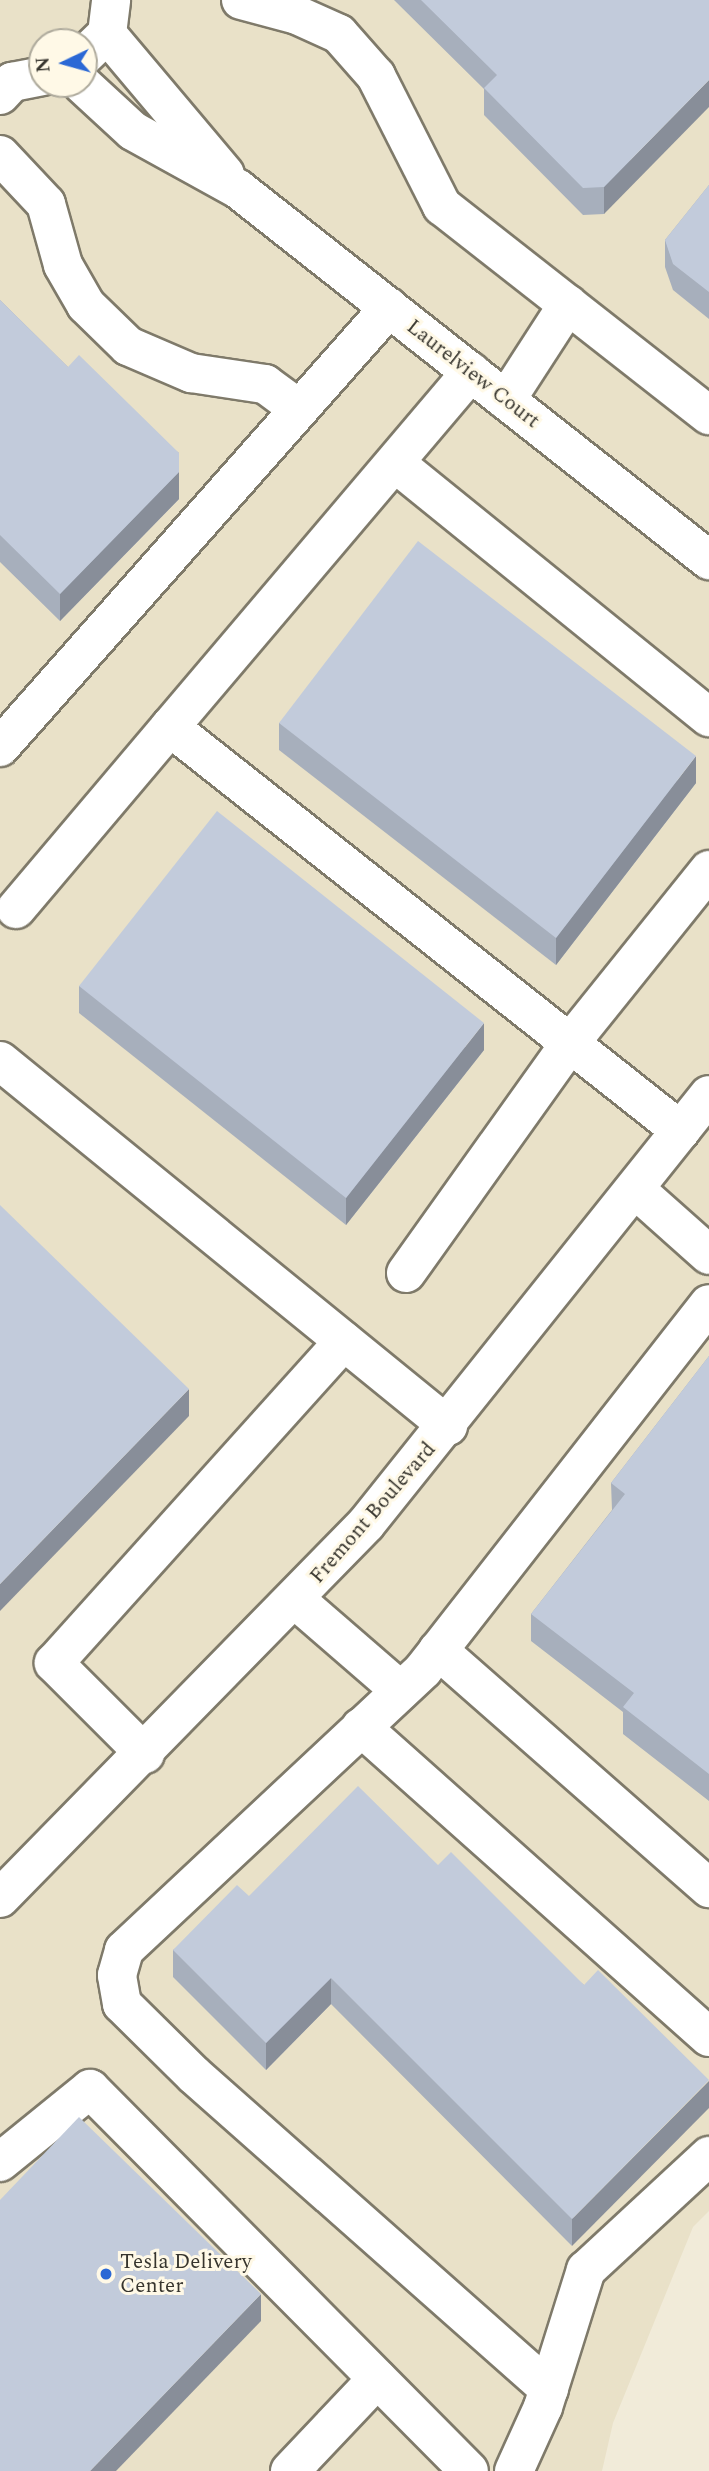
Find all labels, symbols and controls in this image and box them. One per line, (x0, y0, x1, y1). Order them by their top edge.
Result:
north arrow (28, 28, 98, 98)
text: N (28, 56, 59, 74)
street label: Laurelview Court (401, 314, 545, 434)
street label: Fremont Boulevard (305, 1437, 441, 1589)
place label: Tesla Delivery Center (120, 2249, 252, 2299)
marker: Tesla Delivery Center (98, 2266, 114, 2282)

